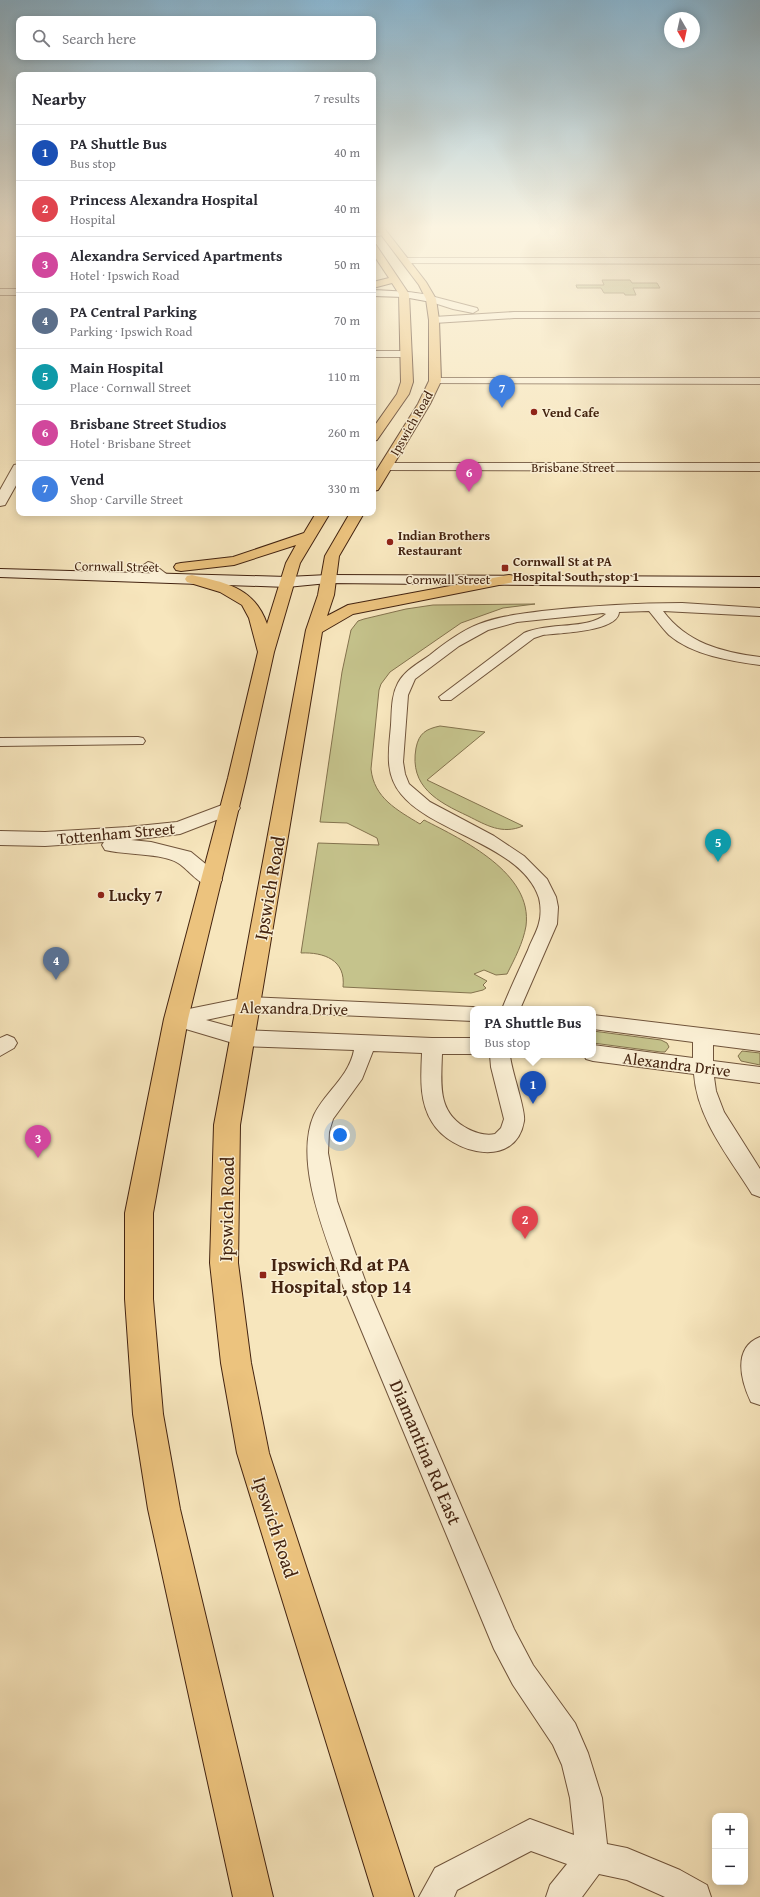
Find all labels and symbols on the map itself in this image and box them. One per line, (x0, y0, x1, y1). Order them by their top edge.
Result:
north arrow (664, 12, 700, 48)
pin: 7 (489, 375, 515, 408)
street label: Ipswich Road (385, 387, 438, 459)
place label: Vend Cafe (542, 403, 599, 422)
marker: Vend Cafe (529, 407, 539, 417)
street label: Brisbane Street (531, 458, 615, 477)
pin: 6 (456, 459, 482, 492)
place label: Indian Brothers Restaurant (398, 526, 490, 560)
marker: Indian Brothers Restaurant (385, 537, 395, 547)
place label: Cornwall St at PA Hospital South, stop 1 (513, 552, 639, 586)
street label: Cornwall Street (75, 556, 160, 577)
marker: Cornwall St at PA Hospital South, stop 1 (500, 563, 510, 573)
street label: Cornwall Street (406, 570, 491, 589)
street label: Tottenham Street (56, 816, 176, 850)
pin: 5 (705, 829, 731, 862)
street label: Ipswich Road (246, 833, 292, 942)
place label: Lucky 7 (109, 883, 163, 907)
marker: Lucky 7 (96, 890, 106, 900)
pin: 4 (43, 947, 69, 980)
street label: Alexandra Drive (240, 995, 348, 1021)
street label: Alexandra Drive (622, 1046, 732, 1082)
pin: 1 (520, 1071, 546, 1104)
pin: 3 (25, 1125, 51, 1158)
your location (330, 1125, 350, 1145)
street label: Ipswich Road (211, 1155, 241, 1262)
pin: 2 (512, 1206, 538, 1239)
place label: Ipswich Rd at PA Hospital, stop 14 (271, 1250, 412, 1300)
marker: Ipswich Rd at PA Hospital, stop 14 (258, 1270, 268, 1280)
street label: Diamantina Rd East (383, 1375, 469, 1529)
street label: Ipswich Road (246, 1473, 306, 1582)

